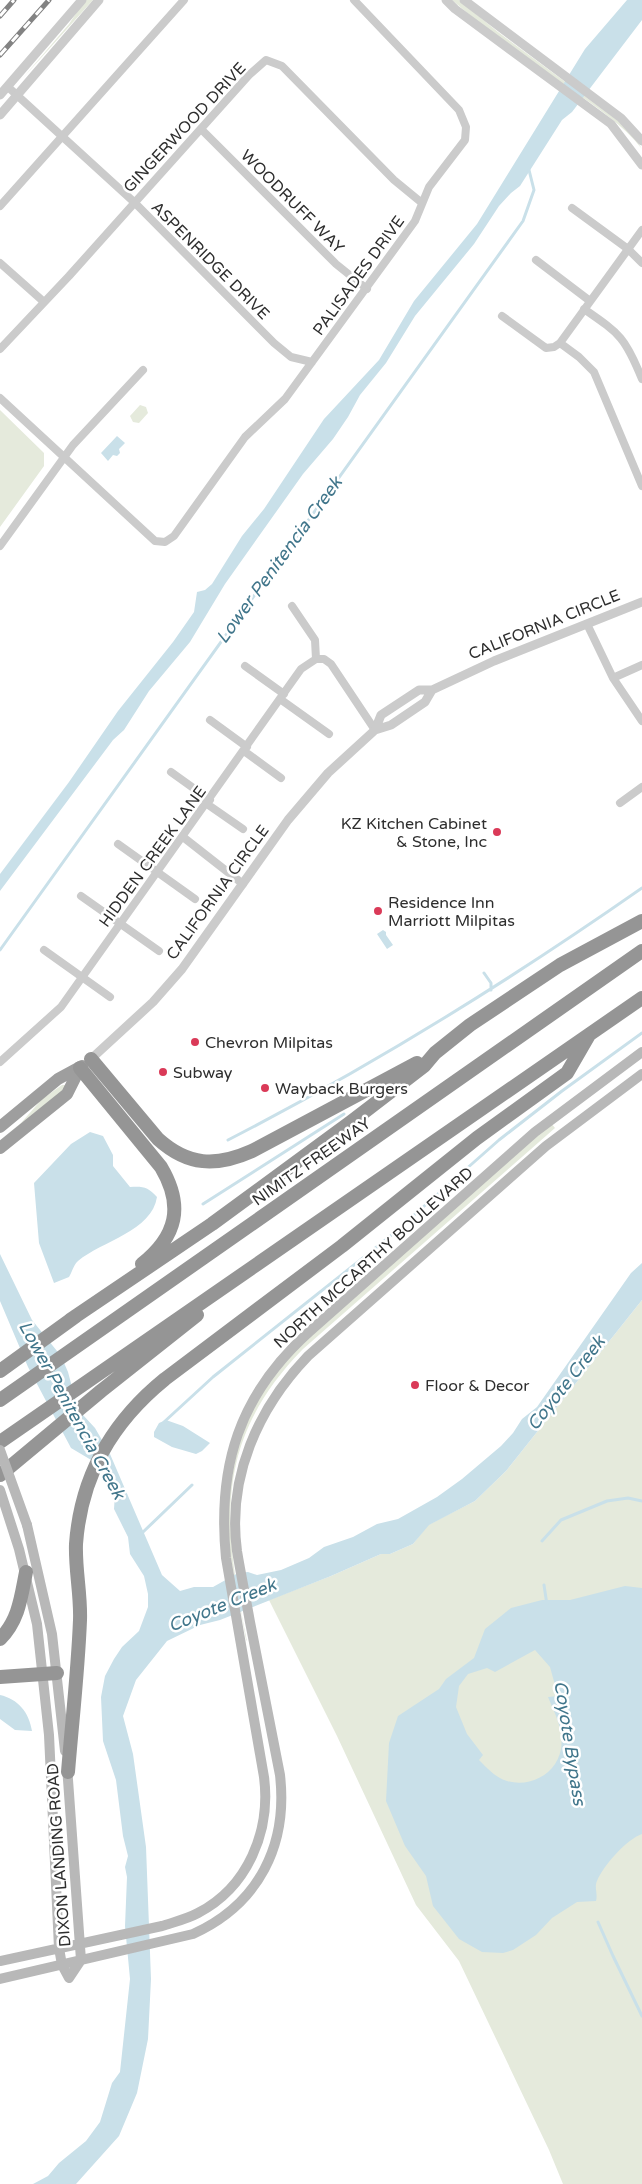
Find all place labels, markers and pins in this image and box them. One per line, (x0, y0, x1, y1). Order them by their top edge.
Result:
place label: KZ Kitchen Cabinet & Stone, Inc (341, 814, 487, 852)
marker: KZ Kitchen Cabinet & Stone, Inc (491, 826, 503, 838)
place label: Residence Inn Marriott Milpitas (388, 893, 515, 931)
marker: Residence Inn Marriott Milpitas (372, 905, 384, 917)
place label: Chevron Milpitas (205, 1033, 333, 1053)
marker: Chevron Milpitas (189, 1036, 201, 1048)
place label: Subway (173, 1063, 233, 1083)
marker: Subway (157, 1066, 169, 1078)
place label: Wayback Burgers (275, 1079, 408, 1099)
marker: Wayback Burgers (259, 1082, 271, 1094)
place label: Floor & Decor (425, 1376, 530, 1396)
marker: Floor & Decor (409, 1379, 421, 1391)

